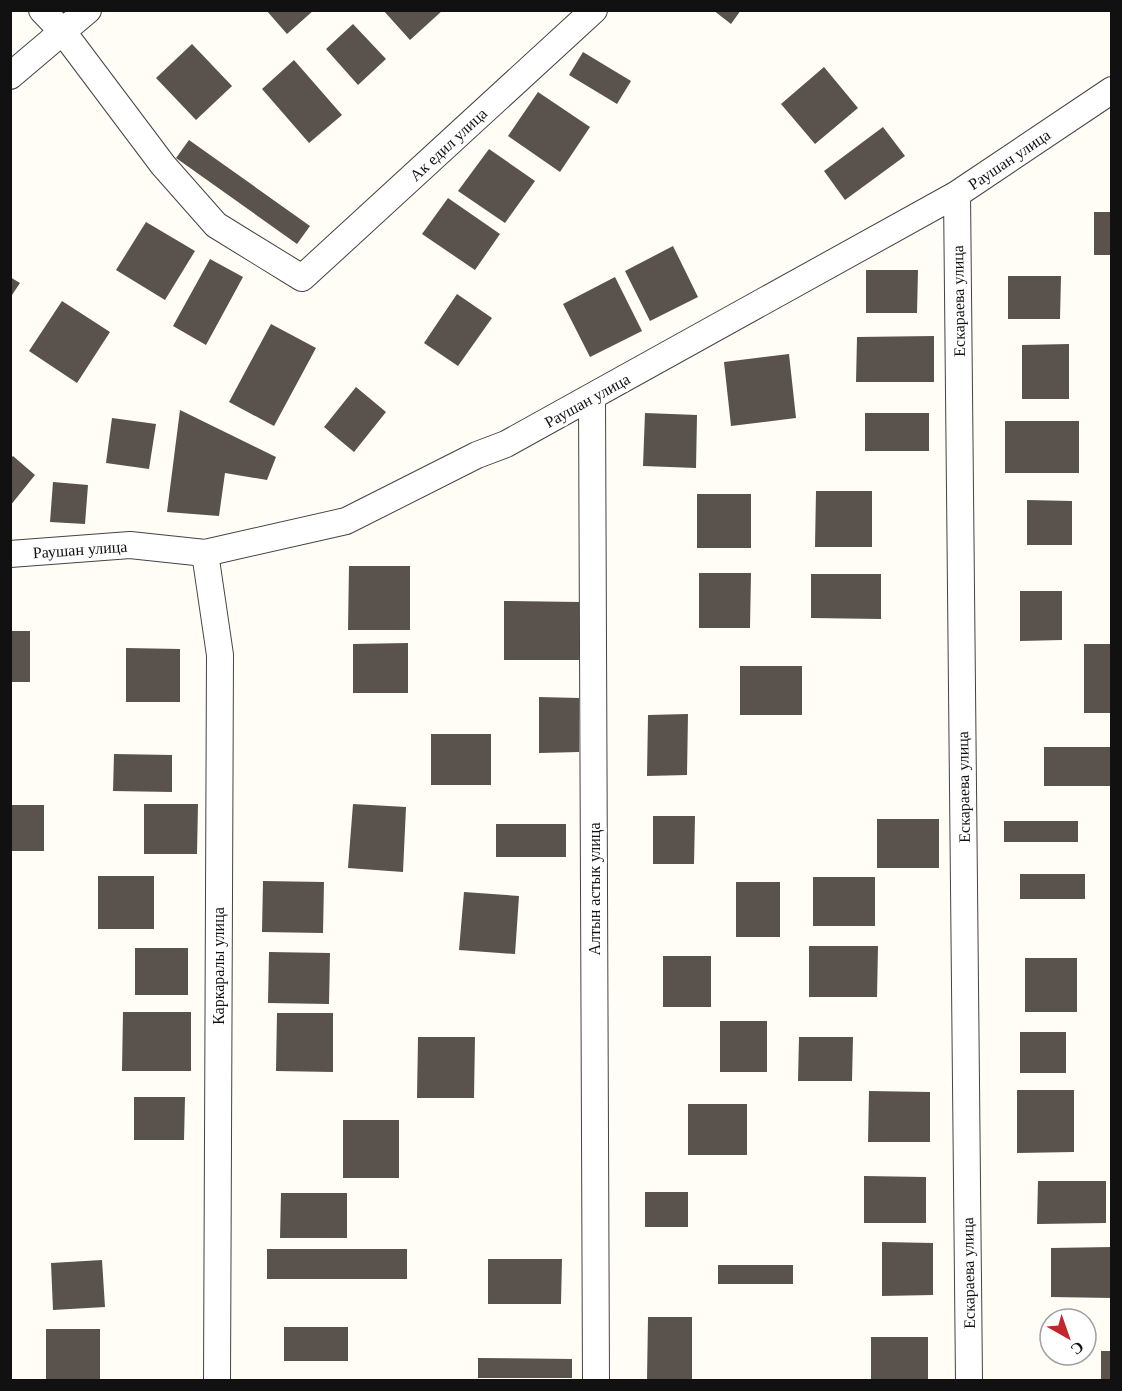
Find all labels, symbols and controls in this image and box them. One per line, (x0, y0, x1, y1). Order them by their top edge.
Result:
street label: Ак едил улица (407, 105, 491, 185)
street label: Раушан улица (965, 126, 1054, 194)
street label: Ескараева улица (949, 245, 969, 357)
street label: Раушан улица (542, 370, 633, 432)
street label: Раушан улица (32, 538, 128, 562)
street label: Ескараева улица (954, 731, 974, 843)
street label: Алтын астык улица (586, 822, 604, 956)
street label: Каркаралы улица (210, 907, 228, 1025)
street label: Ескараева улица (959, 1217, 979, 1329)
north arrow (1038, 1307, 1098, 1367)
text: С (1067, 1338, 1087, 1358)

